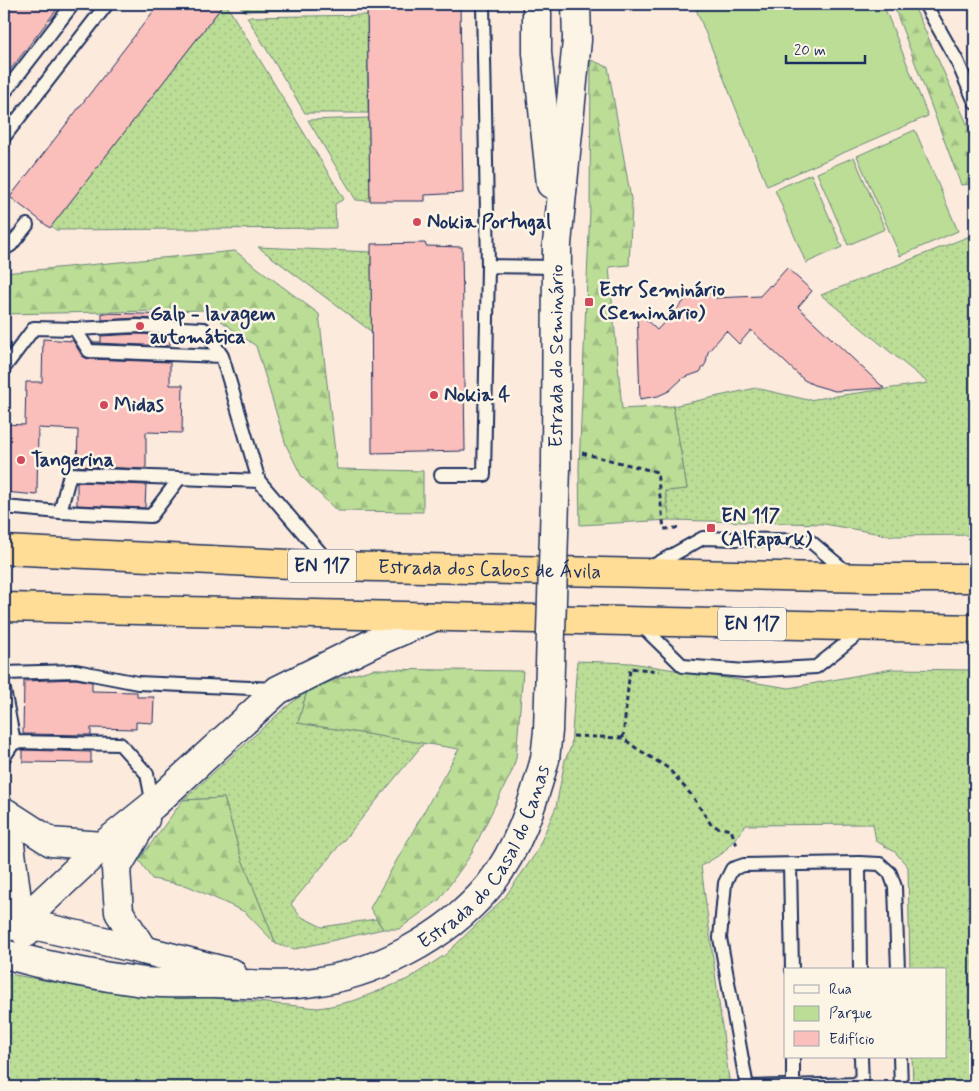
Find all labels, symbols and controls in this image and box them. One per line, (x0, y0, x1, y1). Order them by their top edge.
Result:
scale bar (786, 32, 865, 64)
text: 20 m (794, 41, 826, 61)
place label: Nokia Portugal (427, 209, 551, 236)
marker: Nokia Portugal (411, 216, 423, 228)
street label: Estrada do Seminário (543, 264, 570, 448)
place label: Estr Seminário (Seminário) (599, 277, 725, 327)
marker: Estr Seminário (Seminário) (583, 296, 595, 308)
place label: Galp - lavagem automática (150, 301, 276, 351)
marker: Galp - lavagem automática (134, 320, 146, 332)
place label: Nokia 4 (444, 382, 511, 409)
marker: Nokia 4 (428, 389, 440, 401)
place label: Midas (114, 392, 164, 419)
marker: Midas (98, 399, 110, 411)
place label: Tangerina (31, 447, 114, 476)
marker: Tangerina (15, 454, 27, 466)
place label: EN 117 (Alfapark) (721, 503, 813, 553)
marker: EN 117 (Alfapark) (705, 522, 717, 534)
road number: EN 117 (288, 550, 356, 582)
street label: Estrada dos Cabos de Ávila (378, 554, 602, 585)
road number: EN 117 (718, 608, 786, 640)
street label: Estrada do Casal do Canas (413, 762, 556, 955)
legend (784, 968, 946, 1058)
text: Rua (829, 980, 852, 1000)
text: Parque (829, 1004, 872, 1024)
text: Edifício (829, 1030, 874, 1050)

